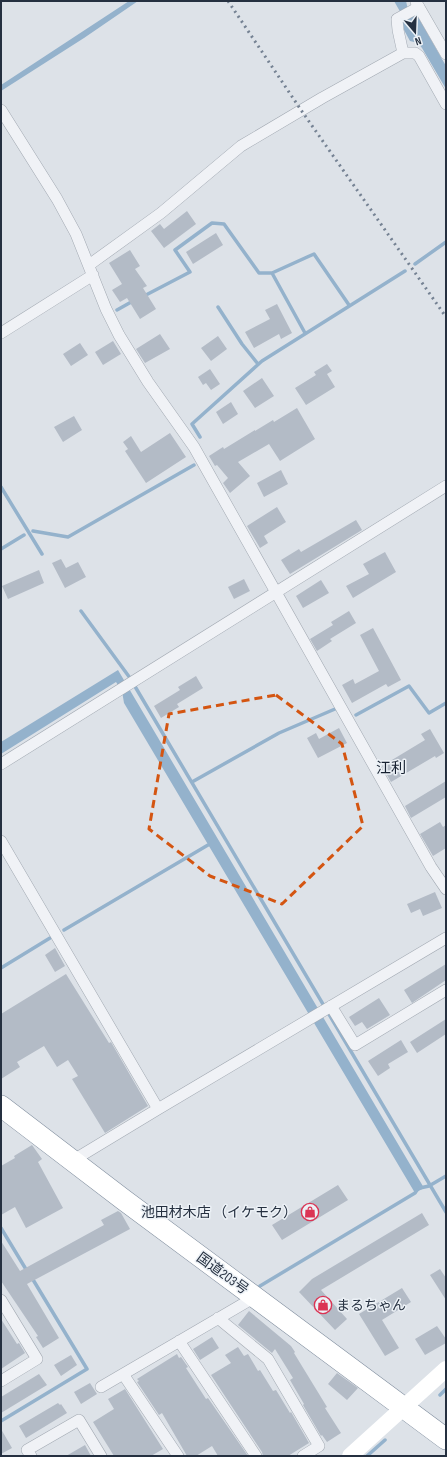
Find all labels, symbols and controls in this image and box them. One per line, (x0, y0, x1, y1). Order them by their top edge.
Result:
north arrow (395, 12, 435, 52)
text: N (413, 34, 423, 48)
district label: 江利 (376, 759, 406, 778)
shop icon: 池田材木店 （イケモク） (300, 1202, 320, 1222)
place label: 池田材木店 （イケモク） (141, 1204, 297, 1221)
street label: 国道203号 (193, 1249, 252, 1298)
shop icon: まるちゃん (313, 1295, 333, 1315)
place label: まるちゃん (336, 1297, 406, 1314)

